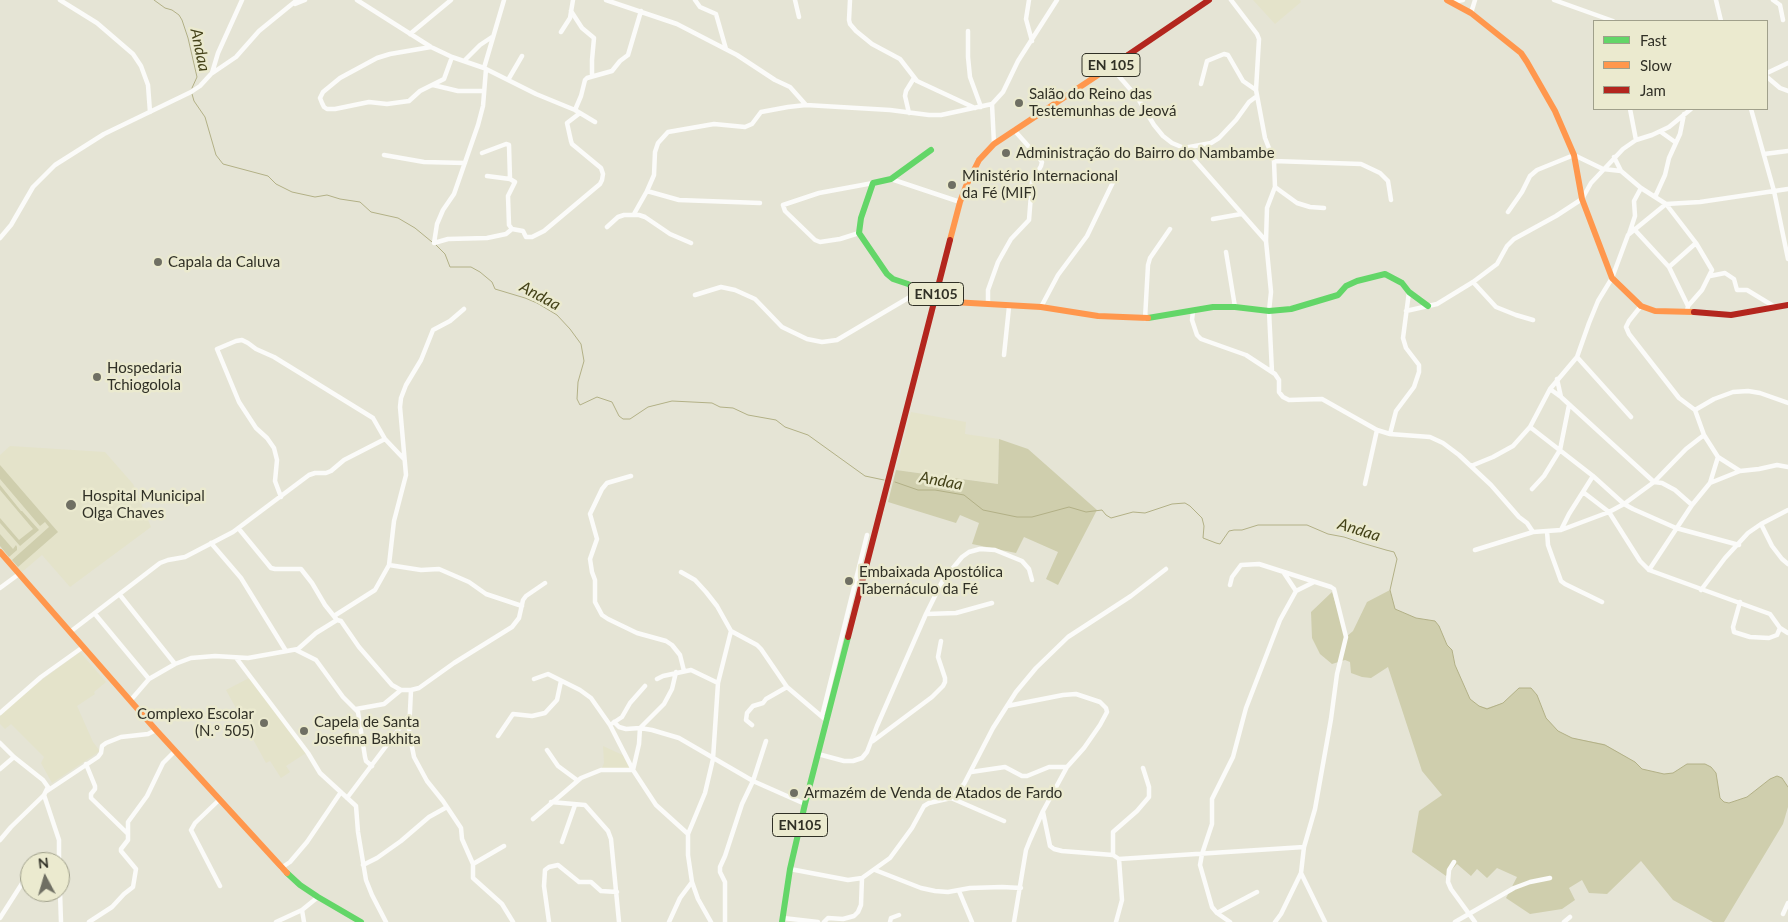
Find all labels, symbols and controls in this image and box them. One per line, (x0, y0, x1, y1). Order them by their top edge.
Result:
legend (1593, 20, 1768, 110)
water label: Andaa (186, 27, 214, 73)
text: Fast (1640, 31, 1667, 49)
road number: EN 105 (1082, 54, 1140, 76)
text: Slow (1640, 56, 1672, 74)
text: Jam (1640, 81, 1666, 99)
place label: Salão do Reino das Testemunhas de Jeová (1029, 85, 1176, 120)
marker: Salão do Reino das Testemunhas de Jeová (1013, 97, 1025, 109)
place label: Administração do Bairro do Nambambe (1016, 144, 1275, 162)
marker: Administração do Bairro do Nambambe (1000, 147, 1012, 159)
place label: Ministério Internacional da Fé (MIF) (962, 167, 1118, 202)
marker: Ministério Internacional da Fé (MIF) (946, 179, 958, 191)
place label: Capala da Caluva (168, 253, 280, 271)
marker: Capala da Caluva (152, 256, 164, 268)
water label: Andaa (516, 277, 564, 315)
road number: EN105 (908, 282, 964, 306)
place label: Hospedaria Tchiogolola (107, 359, 182, 394)
marker: Hospedaria Tchiogolola (91, 371, 103, 383)
water label: Andaa (918, 468, 964, 494)
place label: Hospital Municipal Olga Chaves (82, 487, 205, 522)
marker: Hospital Municipal Olga Chaves (64, 498, 78, 512)
water label: Andaa (1335, 514, 1383, 546)
place label: Embaixada Apostólica Tabernáculo da Fé (859, 563, 1003, 598)
marker: Embaixada Apostólica Tabernáculo da Fé (843, 575, 855, 587)
place label: Complexo Escolar (N.º 505) (137, 705, 254, 740)
place label: Capela de Santa Josefina Bakhita (314, 713, 421, 748)
marker: Complexo Escolar (N.º 505) (258, 717, 270, 729)
marker: Capela de Santa Josefina Bakhita (298, 725, 310, 737)
place label: Armazém de Venda de Atados de Fardo (804, 784, 1062, 802)
marker: Armazém de Venda de Atados de Fardo (788, 787, 800, 799)
road number: EN105 (772, 814, 828, 836)
north arrow (20, 852, 70, 902)
text: N (37, 854, 50, 872)

